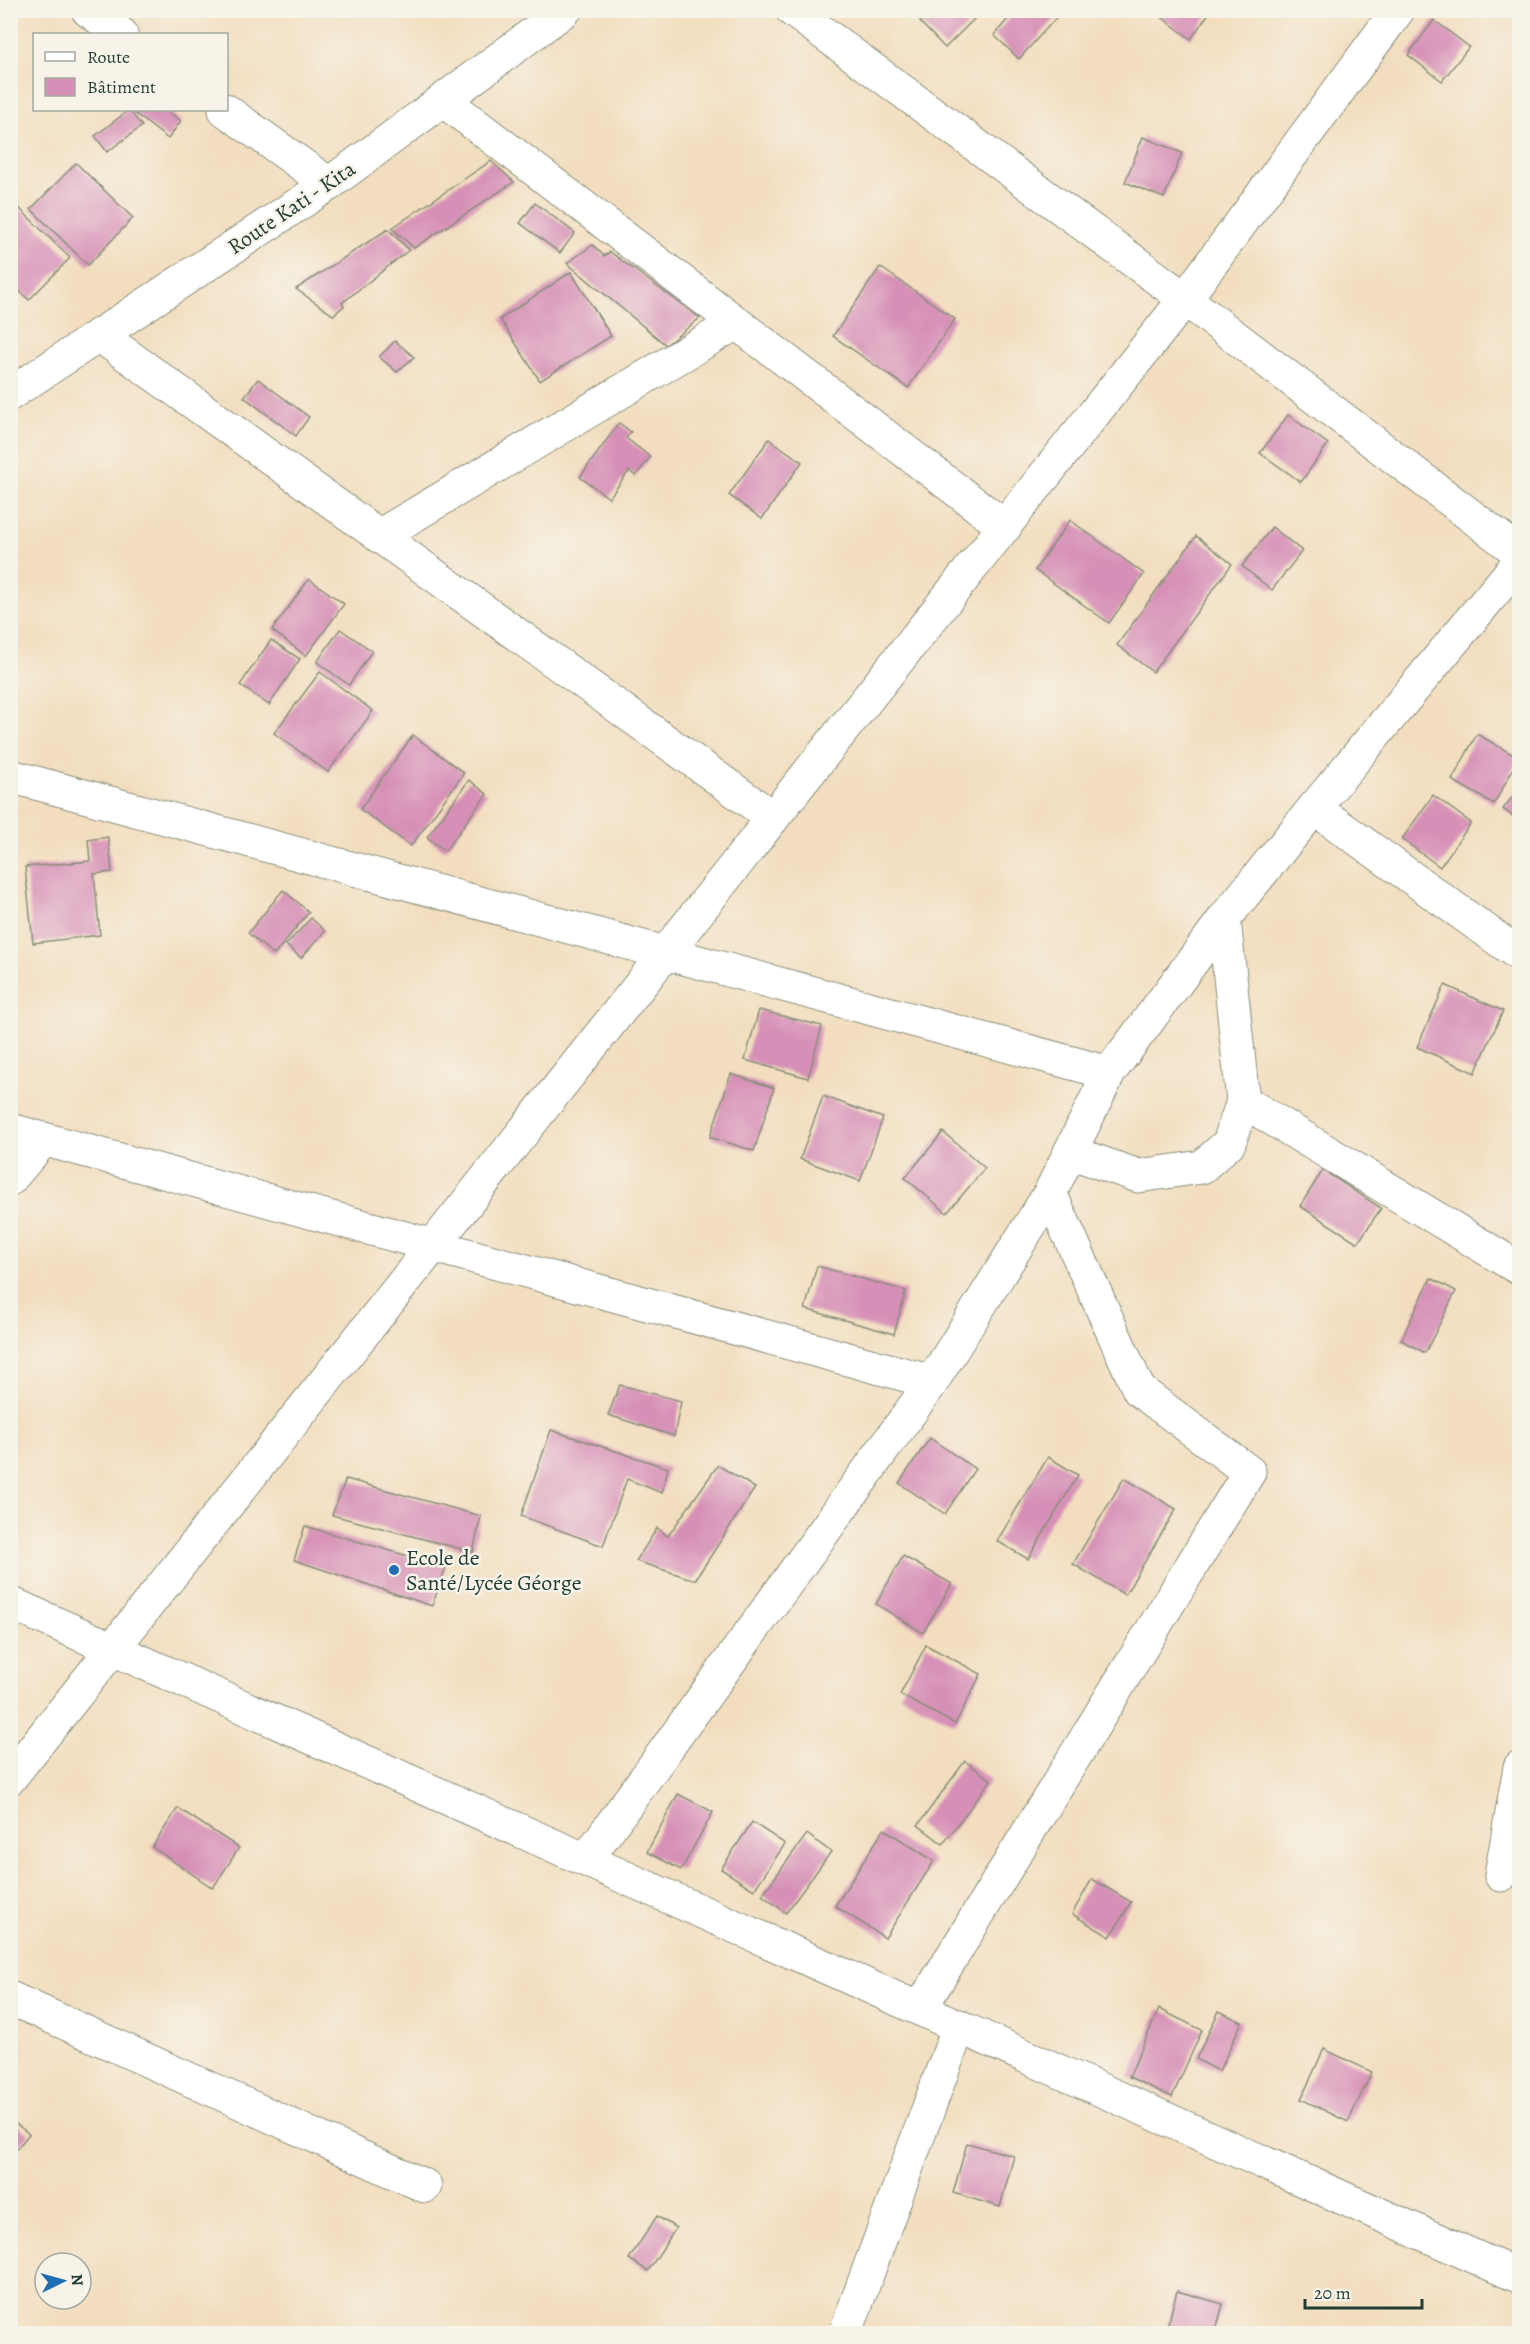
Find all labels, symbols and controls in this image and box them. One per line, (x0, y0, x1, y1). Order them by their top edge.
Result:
legend (33, 33, 228, 111)
text: Route (87, 45, 130, 69)
text: Bâtiment (87, 75, 156, 99)
street label: Route Kati - Kita (222, 154, 362, 262)
place label: Ecole de Santé/Lycée Géorge (406, 1543, 582, 1598)
marker: Ecole de Santé/Lycée Géorge (387, 1563, 401, 1577)
north arrow (33, 2251, 93, 2311)
scale bar (1305, 2272, 1422, 2310)
text: N (65, 2273, 88, 2287)
text: 20 m (1314, 2281, 1351, 2305)

